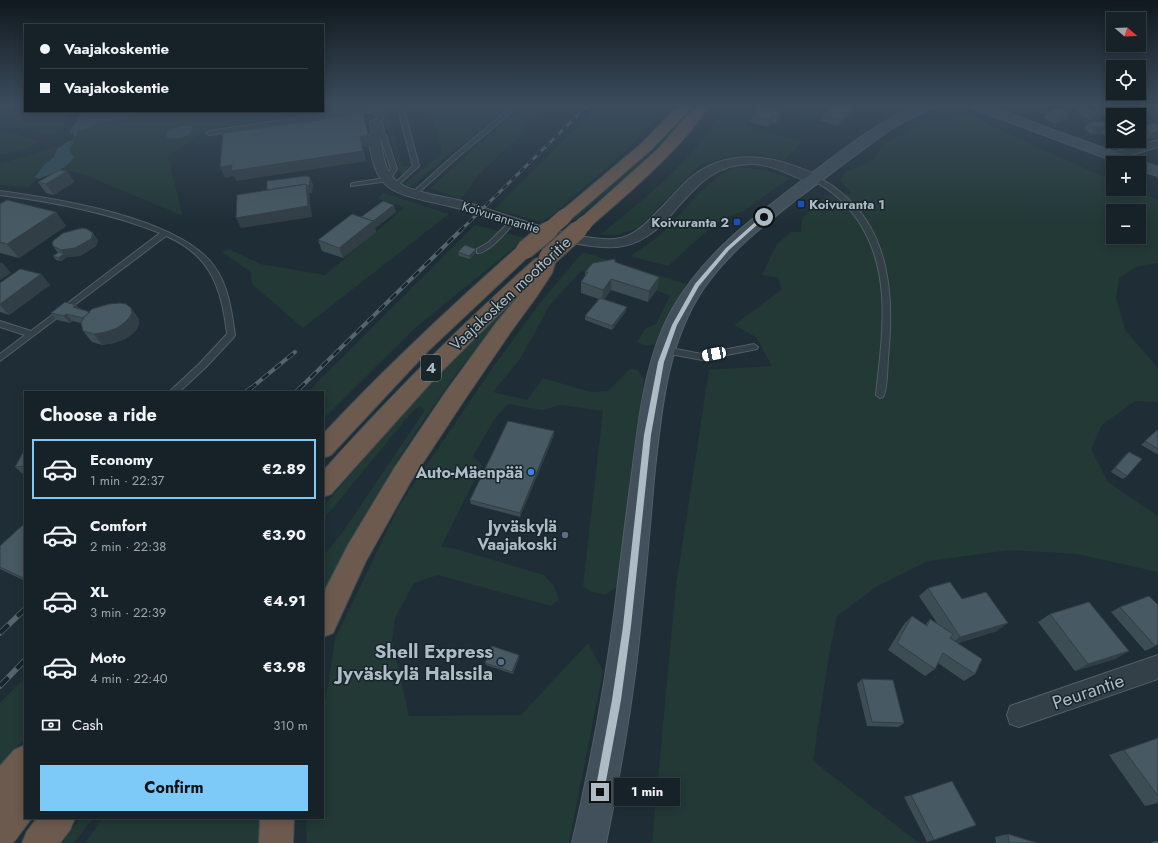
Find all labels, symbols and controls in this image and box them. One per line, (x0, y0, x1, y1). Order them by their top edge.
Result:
north arrow (1106, 12, 1146, 52)
map controls (1106, 12, 1146, 244)
text: Vaajakoskentie (64, 38, 169, 60)
button: locate (1106, 60, 1146, 100)
text: Vaajakoskentie (64, 77, 169, 99)
button: layers (1106, 108, 1146, 148)
button: + (1106, 156, 1146, 196)
place label: Koivuranta 1 (809, 195, 885, 214)
street label: Koivurannantie (460, 197, 542, 238)
marker: Koivuranta 1 (796, 199, 806, 209)
button: − (1106, 204, 1146, 244)
route start (755, 208, 773, 226)
place label: Koivuranta 2 (651, 213, 729, 232)
marker: Koivuranta 2 (732, 217, 742, 227)
street label: Vaajakosken moottoritie (445, 231, 576, 356)
car (701, 346, 727, 362)
road number: 4 (421, 355, 441, 381)
text: Choose a ride (40, 402, 157, 428)
text: Economy (90, 449, 153, 471)
icon: car (42, 451, 78, 487)
text: €2.89 (262, 458, 306, 480)
place label: Auto-Mäenpää (415, 461, 523, 484)
marker: Auto-Mäenpää (526, 467, 536, 477)
text: 1 min · 22:37 (90, 471, 164, 490)
text: Comfort (90, 515, 147, 537)
place label: Jyväskylä Vaajakoski (476, 515, 557, 556)
icon: car (42, 517, 78, 553)
text: €3.90 (262, 524, 306, 546)
marker: Jyväskylä Vaajakoski (560, 530, 570, 540)
text: 2 min · 22:38 (90, 537, 166, 556)
text: XL (90, 581, 108, 603)
icon: car (42, 583, 78, 619)
text: €4.91 (263, 590, 306, 612)
text: 3 min · 22:39 (90, 603, 166, 622)
place label: Shell Express Jyväskylä Halssila (333, 638, 493, 687)
text: Moto (90, 647, 126, 669)
icon: car (42, 649, 78, 685)
text: €3.98 (263, 656, 306, 678)
marker: Shell Express Jyväskylä Halssila (496, 657, 506, 667)
street label: Peurantie (1049, 667, 1128, 716)
text: 4 min · 22:40 (90, 669, 168, 688)
icon: cash (40, 714, 62, 736)
text: Cash (72, 714, 103, 736)
text: 310 m (273, 716, 308, 735)
button: Confirm (40, 765, 308, 811)
callout: 1 min (614, 778, 680, 806)
text: 1 min (631, 782, 663, 801)
route end (591, 783, 609, 801)

